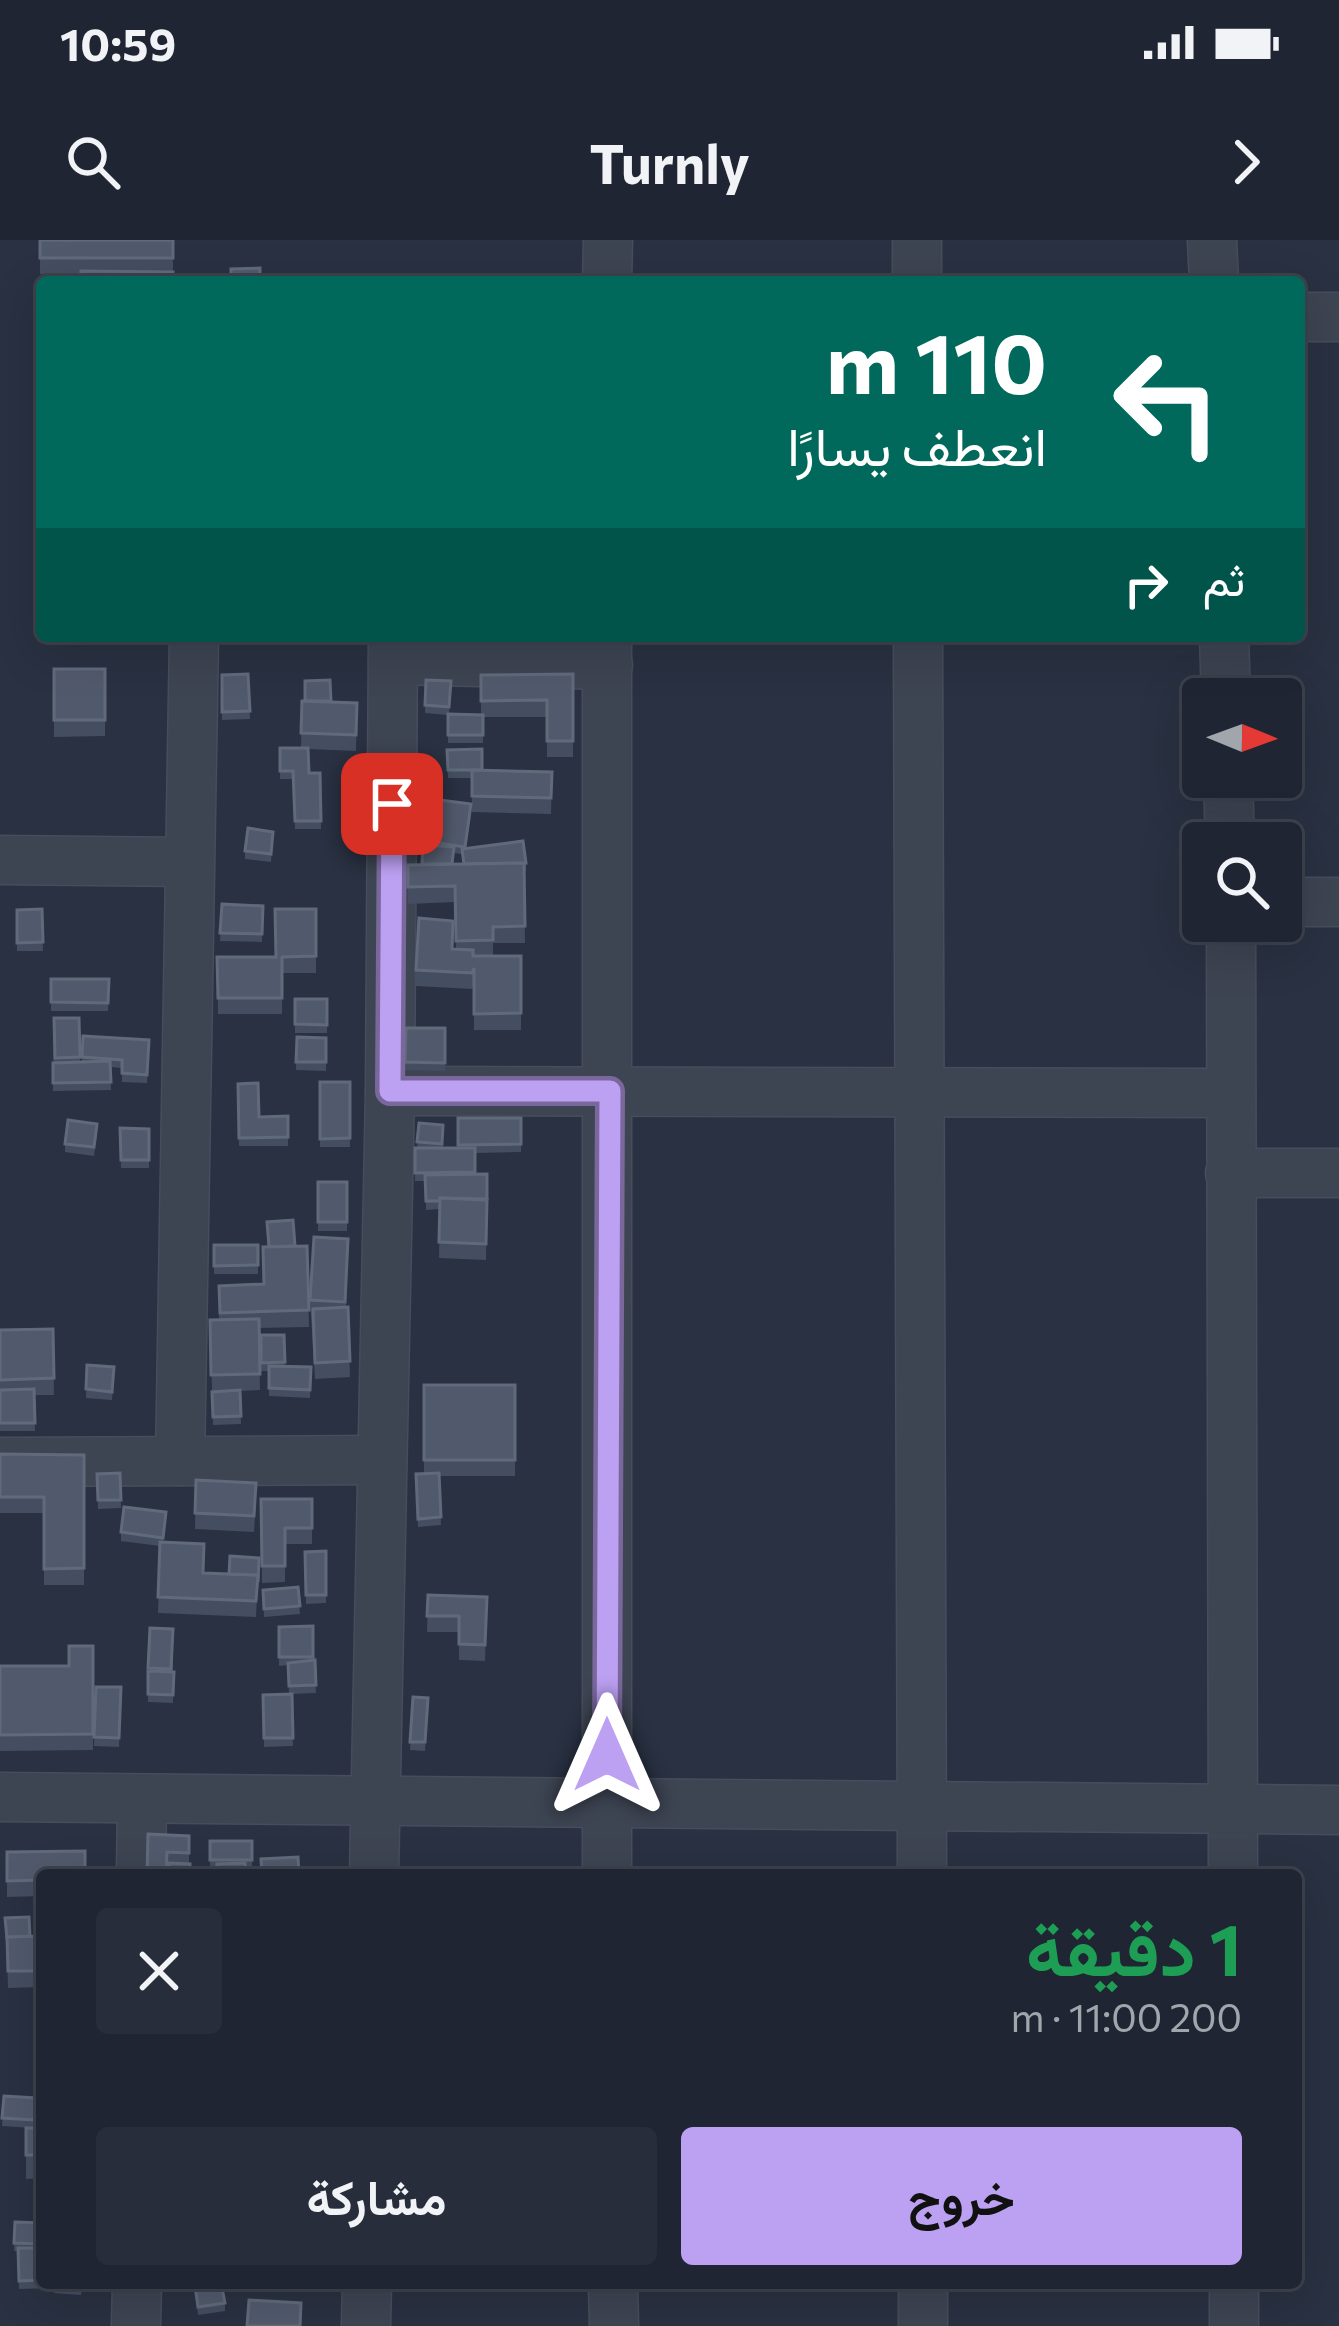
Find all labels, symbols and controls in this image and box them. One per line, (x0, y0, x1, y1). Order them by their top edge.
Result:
text: 10:59 (60, 15, 176, 70)
icon: search (60, 129, 126, 195)
text: Turnly (589, 129, 750, 195)
icon: forward (1213, 129, 1279, 195)
text: 110 m (826, 309, 1047, 411)
icon: left (1089, 324, 1245, 480)
text: انعطف يسارًا (787, 411, 1047, 477)
text: ثم (1203, 550, 1245, 605)
icon: right (1113, 552, 1179, 618)
north arrow (1182, 678, 1302, 798)
map controls (1182, 678, 1302, 942)
pin (341, 753, 443, 855)
icon: arrive (359, 771, 425, 837)
button: search (1182, 822, 1302, 942)
position arrow (544, 1692, 670, 1818)
text: 1 دقيقة (1026, 1903, 1242, 1991)
button: close (96, 1908, 222, 2034)
text: 200 m · 11:00 (1010, 1992, 1242, 2040)
button: مشاركة (96, 2127, 657, 2265)
button: خروج (681, 2127, 1242, 2265)

